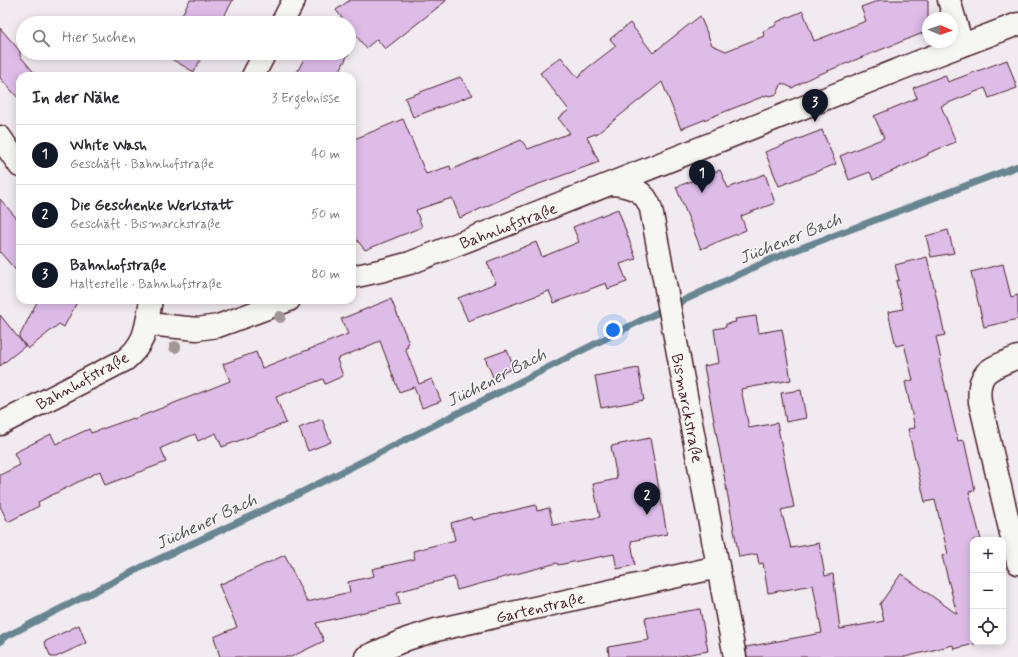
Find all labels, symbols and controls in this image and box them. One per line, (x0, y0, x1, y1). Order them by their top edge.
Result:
north arrow (922, 12, 958, 48)
search box (16, 16, 356, 60)
icon: search (30, 27, 52, 49)
text: Hier suchen (62, 28, 136, 48)
text: In der Nähe (32, 87, 120, 109)
pin: 3 (802, 89, 828, 122)
text: 3 Ergebnisse (272, 90, 340, 107)
text: White Wash (70, 136, 147, 156)
text: 1 (42, 146, 48, 163)
text: 40 m (311, 146, 340, 163)
text: Geschäft · Bahnhofstraße (70, 156, 214, 173)
pin: 1 (689, 160, 715, 193)
text: Die Geschenke Werkstatt (70, 196, 234, 216)
street label: Bahnhofstraße (457, 198, 560, 255)
text: 2 (42, 206, 48, 223)
text: 50 m (311, 206, 340, 223)
water label: Jüchener Bach (736, 208, 845, 269)
text: Geschäft · Bismarckstraße (70, 216, 221, 233)
text: Bahnhofstraße (70, 256, 166, 276)
text: 3 (42, 266, 48, 283)
text: 80 m (311, 266, 340, 283)
text: Haltestelle · Bahnhofstraße (70, 276, 222, 293)
your location (603, 320, 623, 340)
water label: Jüchener Bach (443, 343, 550, 412)
street label: Bahnhofstraße (33, 347, 133, 415)
street label: Bismarckstraße (666, 352, 707, 465)
pin: 2 (634, 482, 660, 515)
water label: Jüchener Bach (153, 489, 261, 555)
map controls (970, 537, 1006, 645)
button: + (970, 537, 1006, 573)
button: − (970, 573, 1006, 609)
street label: Gartenstraße (494, 588, 587, 629)
button: locate (970, 609, 1006, 645)

